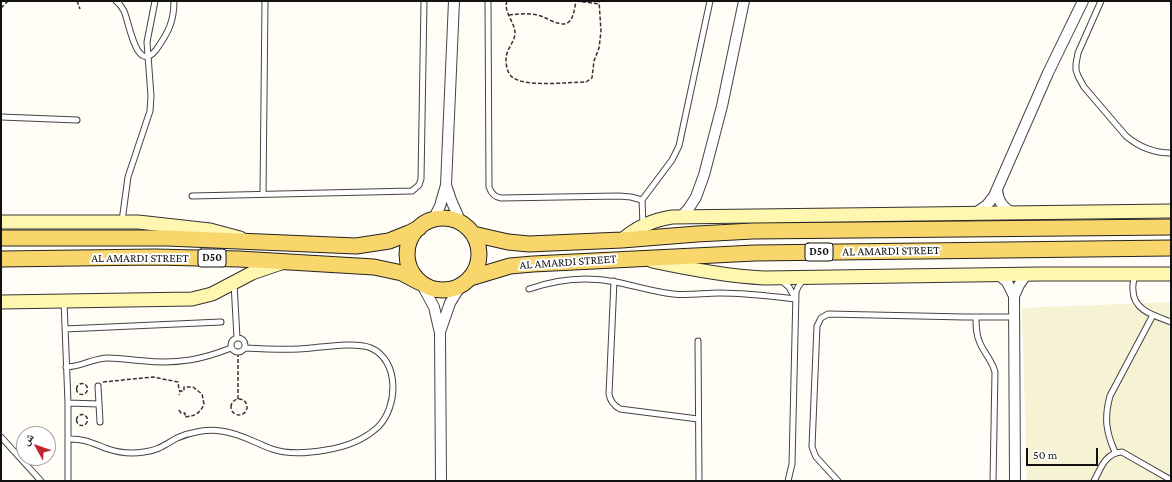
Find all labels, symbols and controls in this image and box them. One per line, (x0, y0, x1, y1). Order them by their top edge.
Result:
road number: D50 (805, 243, 833, 261)
street label: AL AMARDI STREET (842, 243, 940, 259)
road number: D50 (198, 249, 226, 267)
street label: AL AMARDI STREET (91, 251, 189, 265)
street label: AL AMARDI STREET (519, 251, 617, 273)
north arrow (16, 426, 56, 466)
text: ش (19, 431, 36, 447)
scale bar (1028, 440, 1100, 466)
text: 50 m (1033, 448, 1057, 462)

